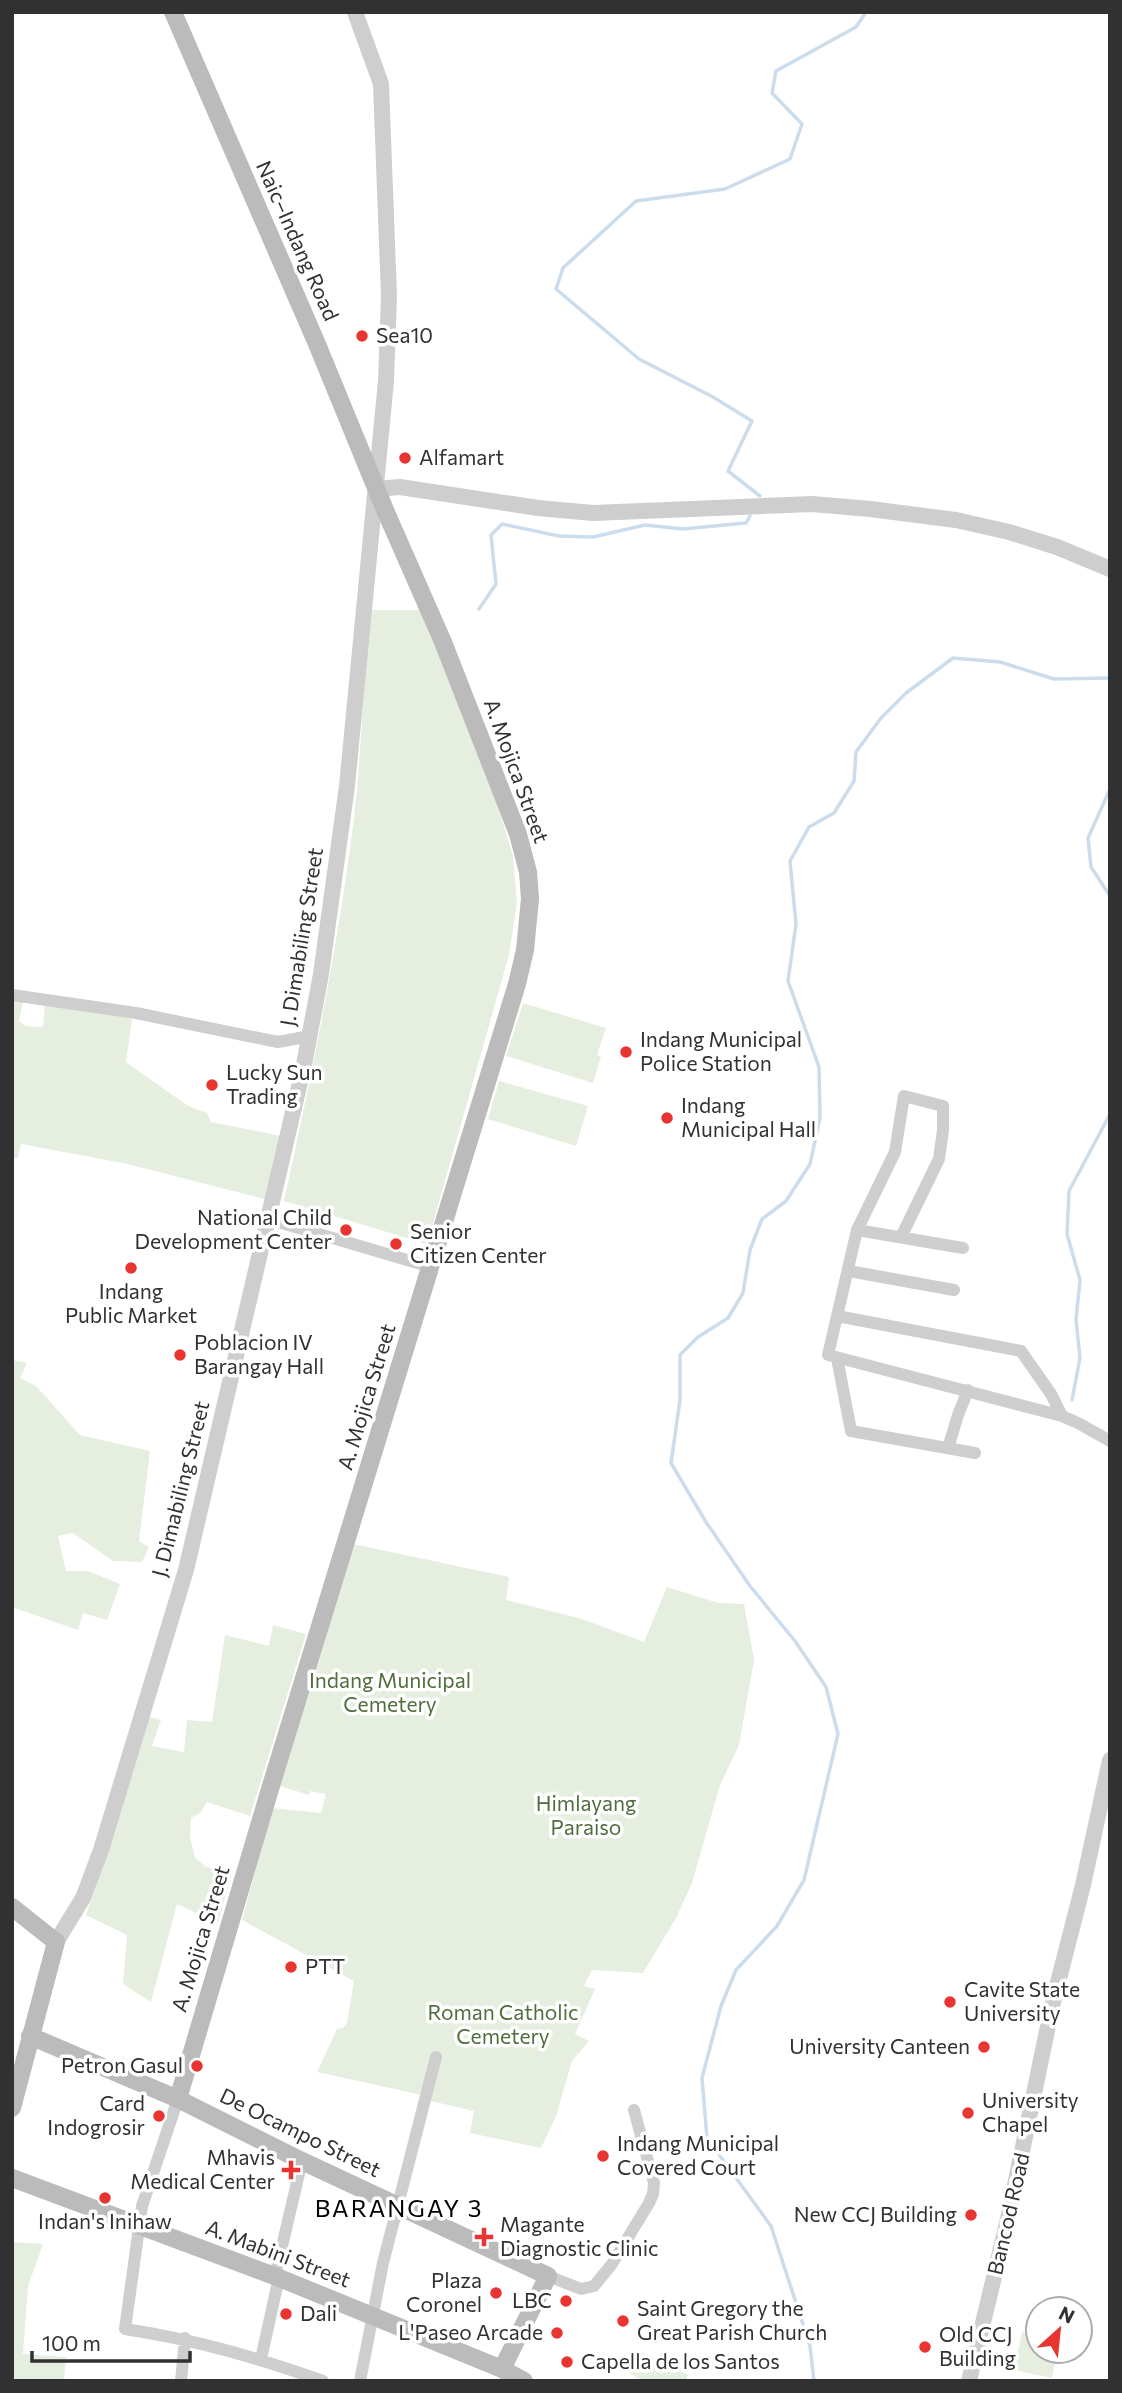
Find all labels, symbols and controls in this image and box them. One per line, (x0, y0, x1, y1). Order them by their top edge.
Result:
street label: Naic–Indang Road (252, 157, 345, 324)
place label: Sea10 (376, 322, 433, 347)
marker: Sea10 (354, 328, 370, 344)
place label: Alfamart (419, 444, 504, 469)
marker: Alfamart (397, 450, 413, 466)
street label: A. Mojica Street (480, 695, 555, 846)
street label: J. Dimabiling Street (274, 846, 327, 1028)
place label: Indang Municipal Police Station (640, 1026, 802, 1075)
marker: Indang Municipal Police Station (618, 1044, 634, 1060)
place label: Lucky Sun Trading (226, 1059, 322, 1108)
marker: Lucky Sun Trading (204, 1077, 220, 1093)
place label: Indang Municipal Hall (681, 1092, 816, 1141)
marker: Indang Municipal Hall (659, 1110, 675, 1126)
place label: National Child Development Center (134, 1204, 332, 1253)
place label: Senior Citizen Center (410, 1218, 547, 1267)
marker: National Child Development Center (338, 1222, 354, 1238)
marker: Senior Citizen Center (388, 1236, 404, 1252)
marker: Indang Public Market (123, 1260, 139, 1276)
place label: Indang Public Market (65, 1278, 197, 1327)
street label: A. Mojica Street (331, 1320, 400, 1473)
place label: Poblacion IV Barangay Hall (194, 1329, 324, 1378)
marker: Poblacion IV Barangay Hall (172, 1347, 188, 1363)
street label: J. Dimabiling Street (146, 1398, 214, 1579)
park label: Indang Municipal Cemetery (309, 1667, 471, 1716)
park label: Himlayang Paraiso (536, 1790, 636, 1839)
street label: A. Mojica Street (165, 1862, 234, 2015)
place label: PTT (305, 1953, 345, 1978)
marker: PTT (283, 1959, 299, 1975)
place label: Cavite State University (964, 1976, 1080, 2025)
marker: Cavite State University (942, 1994, 958, 2010)
park label: Roman Catholic Cemetery (428, 1999, 578, 2048)
place label: University Canteen (789, 2033, 970, 2058)
marker: University Canteen (976, 2039, 992, 2055)
place label: Petron Gasul (61, 2052, 183, 2077)
marker: Petron Gasul (189, 2058, 205, 2074)
street label: De Ocampo Street (216, 2082, 385, 2181)
place label: University Chapel (982, 2087, 1079, 2136)
place label: Card Indogrosir (47, 2090, 145, 2139)
marker: University Chapel (960, 2105, 976, 2121)
marker: Card Indogrosir (151, 2108, 167, 2124)
place label: Indang Municipal Covered Court (617, 2130, 779, 2179)
place label: Mhavis Medical Center (130, 2144, 275, 2193)
marker: Indang Municipal Covered Court (595, 2148, 611, 2164)
street label: Bancod Road (981, 2150, 1034, 2277)
marker: Mhavis Medical Center (281, 2160, 301, 2180)
marker: Indan's Inihaw (97, 2190, 113, 2206)
district label: BARANGAY 3 (315, 2193, 483, 2222)
place label: New CCJ Building (794, 2201, 957, 2226)
marker: New CCJ Building (963, 2207, 979, 2223)
place label: Indan's Inihaw (38, 2208, 172, 2233)
place label: Magante Diagnostic Clinic (500, 2211, 658, 2260)
street label: A. Mabini Street (203, 2214, 354, 2292)
marker: Magante Diagnostic Clinic (474, 2227, 494, 2247)
place label: Plaza Coronel (406, 2267, 482, 2316)
marker: Plaza Coronel (488, 2285, 504, 2301)
place label: LBC (512, 2287, 552, 2312)
marker: LBC (558, 2293, 574, 2309)
place label: Saint Gregory the Great Parish Church (637, 2295, 827, 2344)
north arrow (1024, 2295, 1094, 2365)
place label: Dali (300, 2300, 337, 2325)
text: N (1055, 2301, 1079, 2328)
marker: Dali (278, 2306, 294, 2322)
marker: Saint Gregory the Great Parish Church (615, 2313, 631, 2329)
place label: L'Paseo Arcade (398, 2319, 543, 2344)
scale bar (32, 2320, 189, 2364)
place label: Old CCJ Building (939, 2321, 1016, 2370)
marker: L'Paseo Arcade (549, 2325, 565, 2341)
text: 100 m (42, 2330, 101, 2355)
marker: Old CCJ Building (917, 2339, 933, 2355)
place label: Capella de los Santos (581, 2348, 780, 2373)
marker: Capella de los Santos (559, 2354, 575, 2370)

